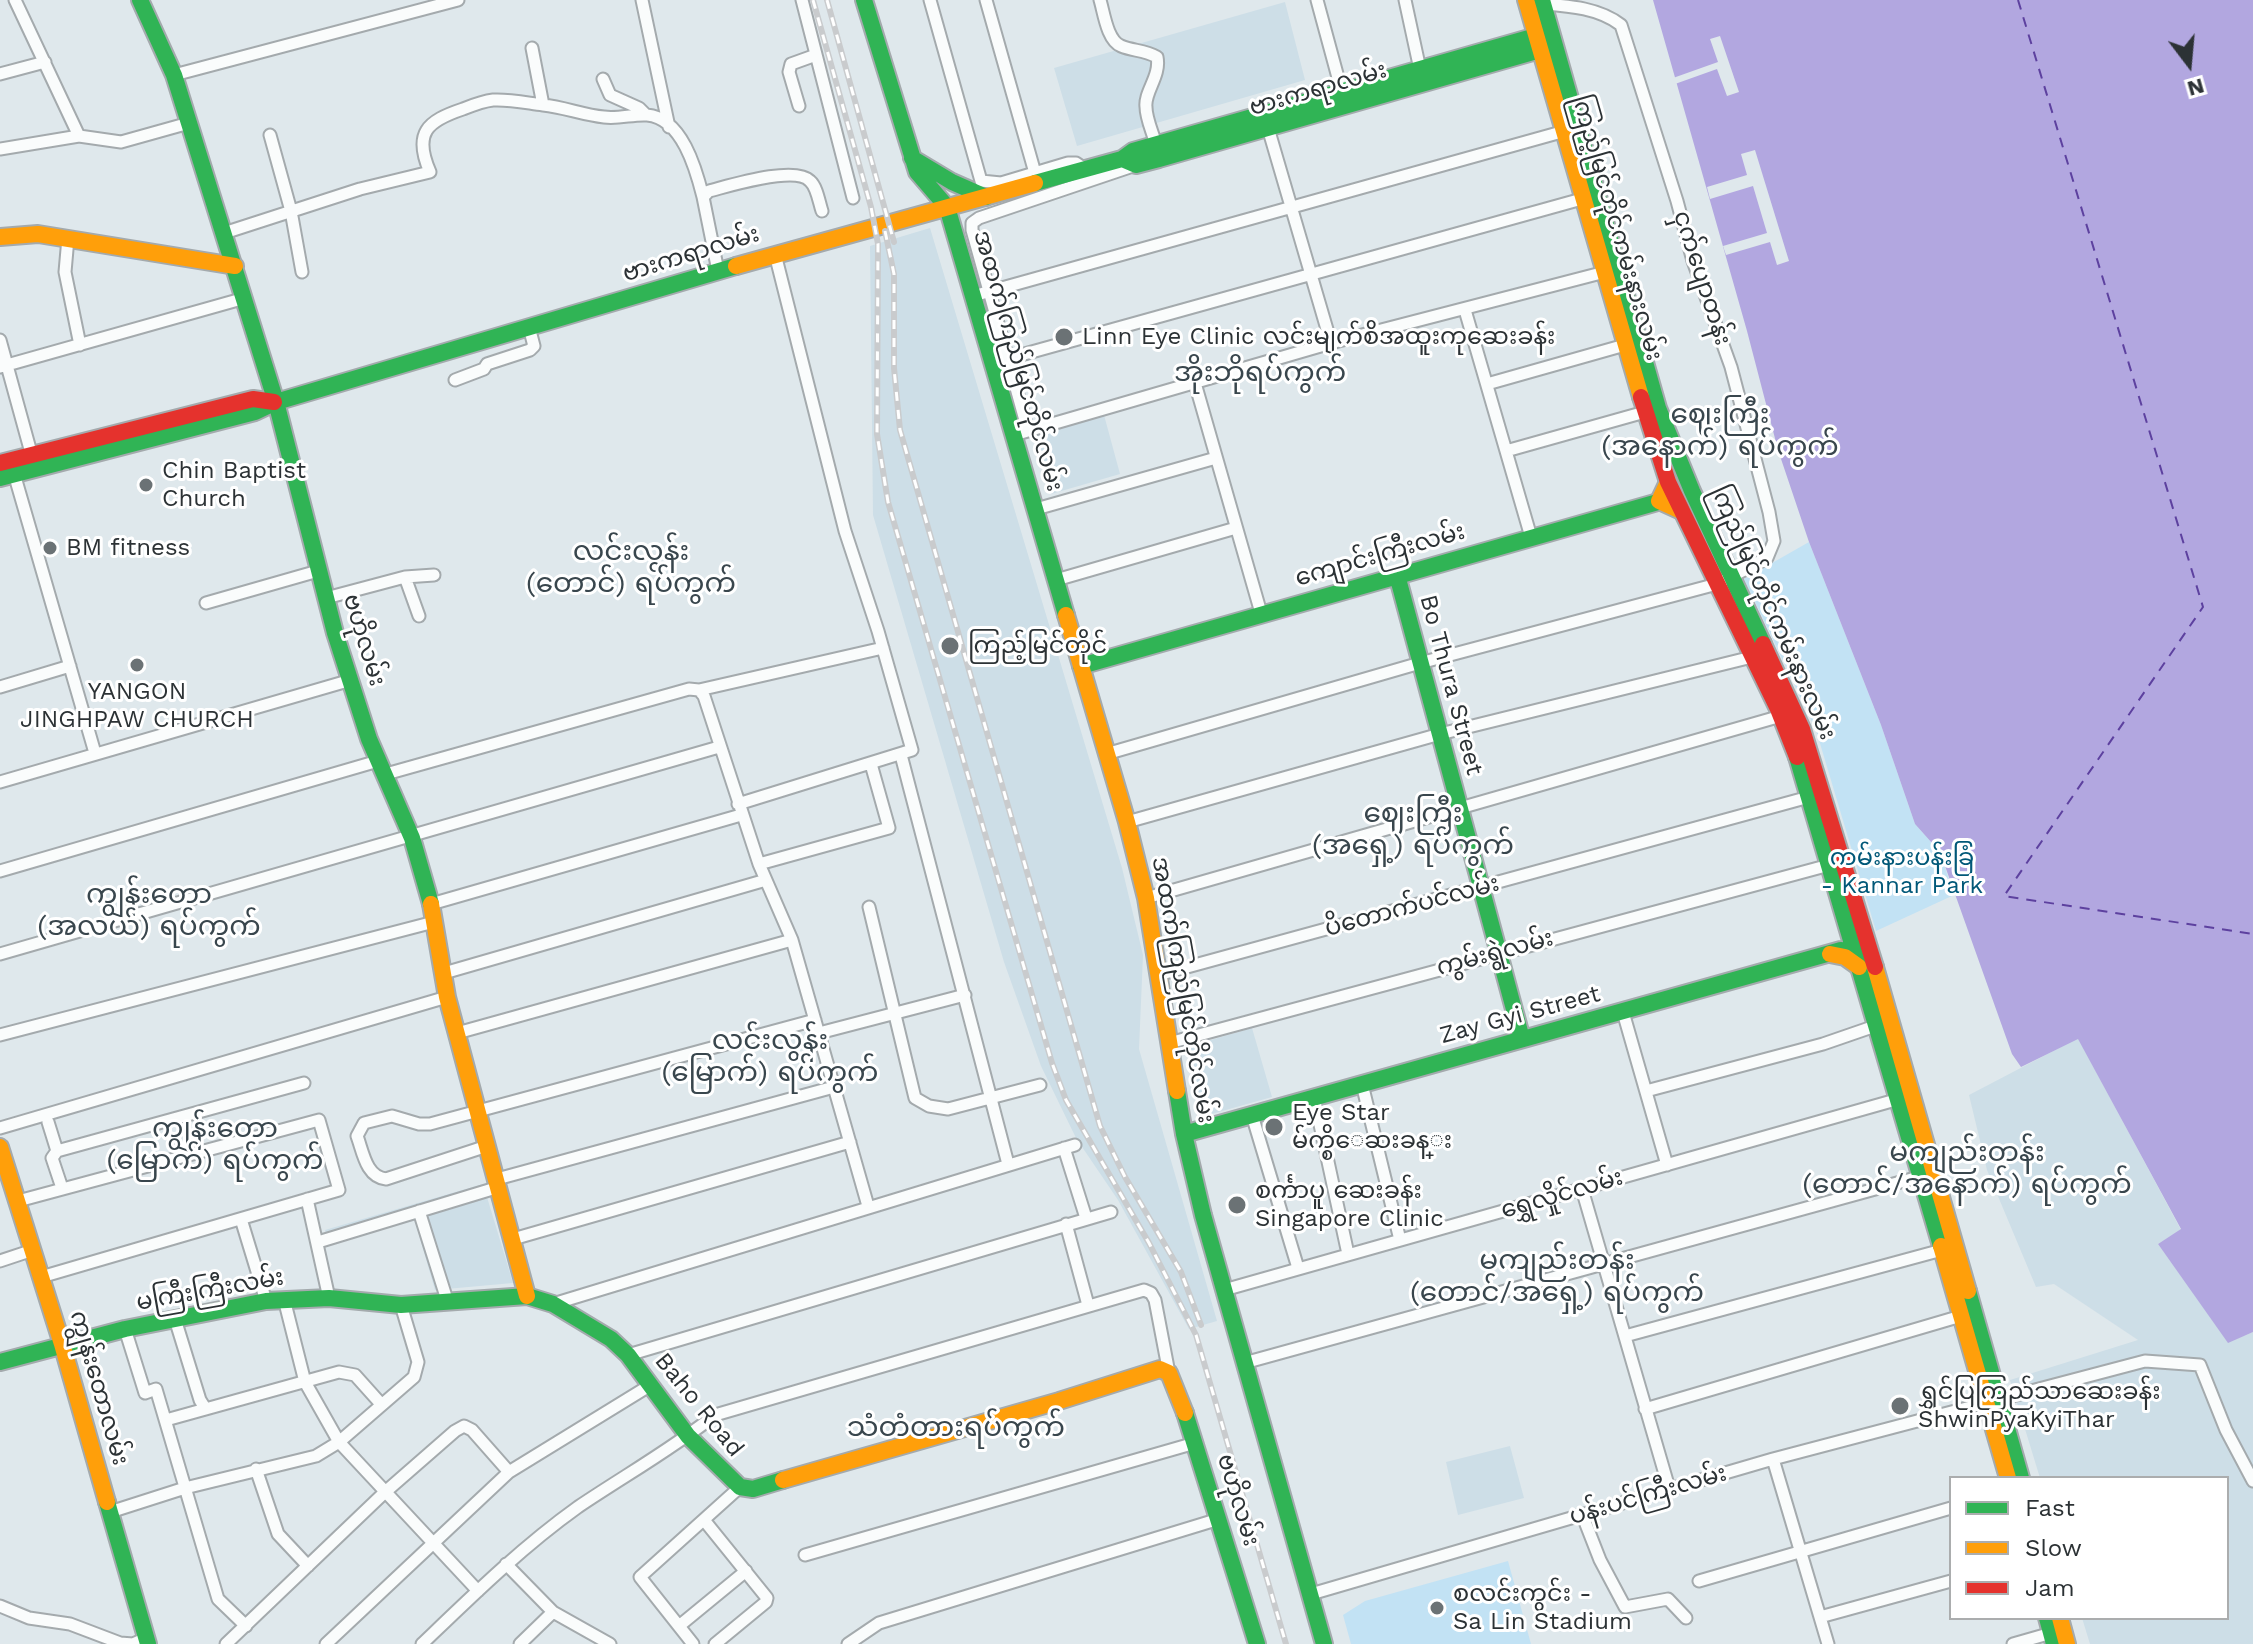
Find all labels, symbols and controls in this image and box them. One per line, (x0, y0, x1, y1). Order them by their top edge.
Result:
north arrow (2149, 24, 2229, 104)
street label: ဗားကရာလမ်း (1246, 56, 1390, 122)
text: N (2184, 73, 2207, 102)
street label: ကြည့်မြင်တိုင်ကမ်းနားလမ်း (1565, 92, 1669, 364)
street label: ငှက်ပျောတန်း (1667, 207, 1737, 349)
street label: ဗားကရာလမ်း (619, 220, 763, 288)
street label: အထက်ကြည်မြင်တိုင်လမ်း (967, 227, 1069, 495)
place label: Linn Eye Clinic လင်းမျက်စိအထူးကုဆေးခန်း (1082, 323, 1555, 351)
marker: Linn Eye Clinic လင်းမျက်စိအထူးကုဆေးခန်း (1053, 326, 1075, 348)
district label: အိုးဘိုရပ်ကွက် (1174, 356, 1346, 390)
district label: ဈေးကြီး (အနောက်) ရပ်ကွက် (1601, 398, 1839, 464)
place label: Chin Baptist Church (162, 457, 306, 513)
marker: Chin Baptist Church (137, 476, 155, 494)
street label: ကြည်မြင်တိုင်ကမ်းနားလမ်း (1704, 482, 1842, 744)
street label: ကျောင်းကြီးလမ်း (1292, 517, 1468, 593)
place label: BM fitness (66, 534, 190, 562)
district label: လင်းလွန်း (တောင်) ရပ်ကွက် (526, 535, 736, 601)
marker: BM fitness (41, 539, 59, 557)
street label: ဗဟိုလမ်း (336, 590, 392, 690)
street label: Bo Thura Street (1413, 592, 1489, 778)
place label: ကြည့်မြင်တိုင် (968, 632, 1107, 660)
marker: ကြည့်မြင်တိုင် (939, 635, 961, 657)
marker: YANGON JINGHPAW CHURCH (128, 656, 146, 674)
place label: YANGON JINGHPAW CHURCH (20, 678, 254, 734)
district label: ဈေးကြီး (အရှေ့) ရပ်ကွက် (1312, 797, 1514, 863)
park label: ကမ်းနားပန်းခြံ - Kannar Park (1821, 844, 1983, 900)
street label: အထက်ကြည်မြင်တိုင်လမ်း (1145, 854, 1221, 1126)
street label: ပိတောက်ပင်လမ်း (1322, 869, 1502, 943)
district label: ကျွန်းတော (အလယ်) ရပ်ကွက် (37, 878, 261, 944)
street label: ကွမ်းရွဲလမ်း (1434, 924, 1556, 982)
street label: Zay Gyi Street (1437, 980, 1603, 1050)
district label: လင်းလွန်း (မြောက်) ရပ်ကွက် (661, 1024, 879, 1090)
place label: Eye Star မ်က္စိေဆးခန္း (1292, 1099, 1452, 1155)
district label: ကျွန်းတော (မြောက်) ရပ်ကွက် (106, 1112, 324, 1178)
marker: Eye Star မ်က္စိေဆးခန္း (1263, 1116, 1285, 1138)
district label: မကျည်းတန်း (တောင်/အနောက်) ရပ်ကွက် (1802, 1136, 2132, 1202)
street label: ရွှေလှိုင်လမ်း (1498, 1163, 1626, 1225)
place label: စင်္ကာပူ ဆေးခန်း Singapore Clinic (1255, 1177, 1444, 1233)
marker: စင်္ကာပူ ဆေးခန်း Singapore Clinic (1226, 1194, 1248, 1216)
district label: မကျည်းတန်း (တောင်/အရှေ့) ရပ်ကွက် (1410, 1244, 1704, 1310)
street label: မကြီးကြီးလမ်း (134, 1263, 286, 1317)
street label: ကျွန်းတောလမ်း (63, 1307, 135, 1469)
street label: Baho Road (648, 1347, 750, 1463)
place label: ရွှင်ပြကြည်သာဆေးခန်း ShwinPyaKyiThar (1918, 1378, 2161, 1434)
marker: ရွှင်ပြကြည်သာဆေးခန်း ShwinPyaKyiThar (1889, 1395, 1911, 1417)
district label: သံတံတားရပ်ကွက် (847, 1411, 1065, 1445)
street label: ဗဟိုလမ်း (1210, 1450, 1266, 1550)
street label: ပန်းပင်ကြီးလမ်း (1566, 1459, 1730, 1531)
legend (1949, 1476, 2229, 1620)
text: Fast (2025, 1494, 2075, 1522)
text: Slow (2025, 1534, 2082, 1562)
text: Jam (2025, 1574, 2075, 1602)
place label: စလင်းကွင်း - Sa Lin Stadium (1453, 1580, 1632, 1636)
marker: စလင်းကွင်း - Sa Lin Stadium (1428, 1599, 1446, 1617)

